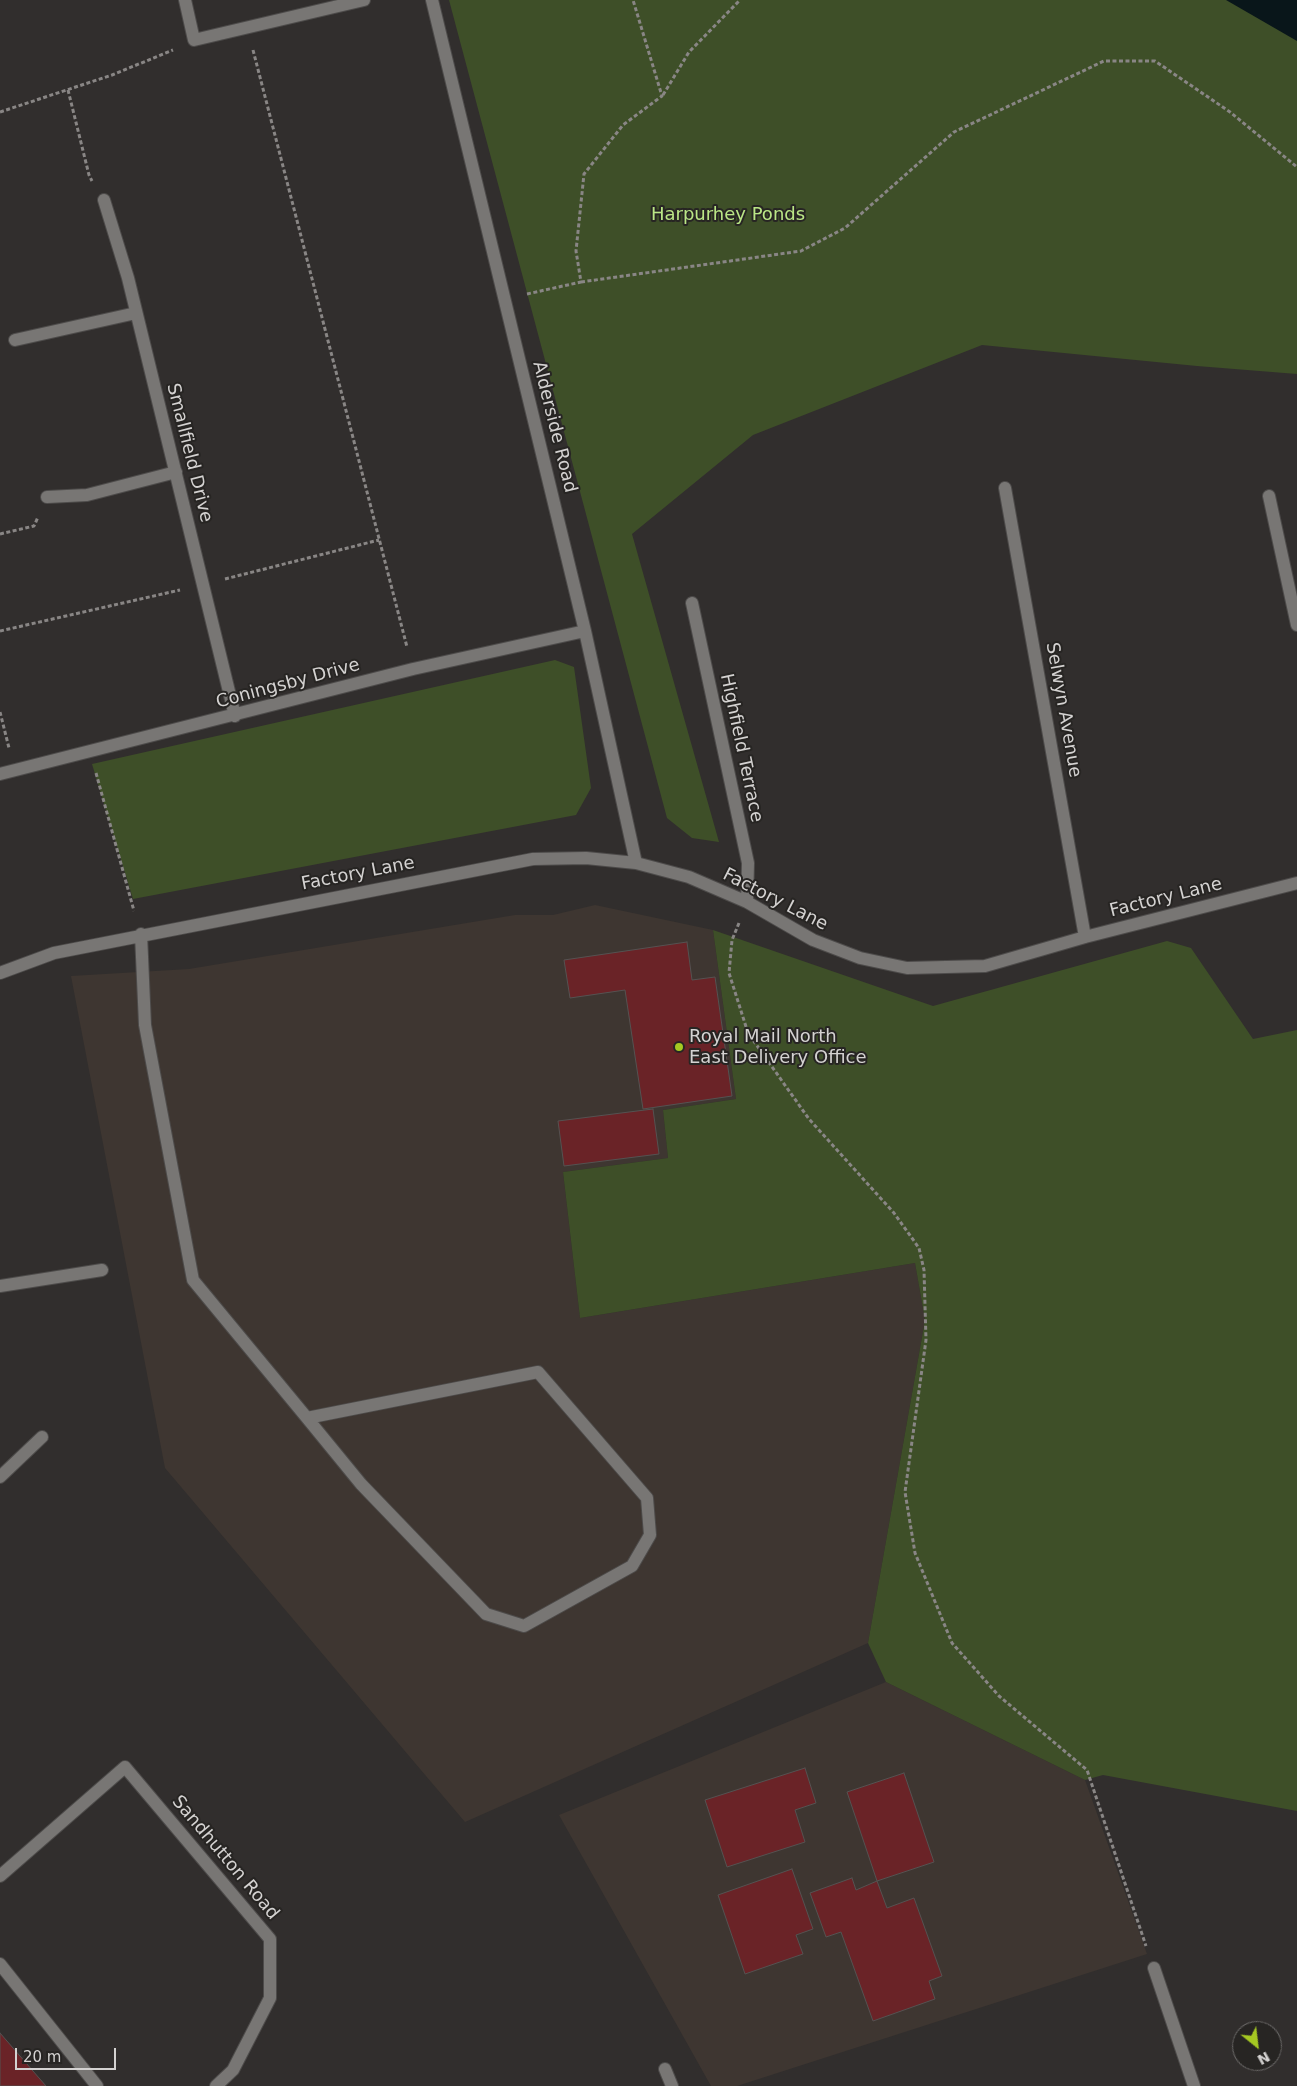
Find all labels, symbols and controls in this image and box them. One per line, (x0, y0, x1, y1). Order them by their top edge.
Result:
park label: Harpurhey Ponds (651, 204, 805, 226)
street label: Alderside Road (527, 359, 581, 495)
street label: Smallfield Drive (161, 381, 217, 525)
street label: Selwyn Avenue (1040, 641, 1086, 779)
street label: Coningsby Drive (214, 654, 362, 714)
street label: Highfield Terrace (715, 672, 767, 824)
street label: Factory Lane (299, 852, 417, 896)
street label: Factory Lane (719, 864, 831, 936)
street label: Factory Lane (1108, 874, 1224, 922)
place label: Royal Mail North East Delivery Office (689, 1026, 867, 1068)
marker: Royal Mail North East Delivery Office (673, 1041, 685, 1053)
street label: Sandhutton Road (167, 1791, 283, 1925)
north arrow (1232, 2021, 1282, 2071)
scale bar (18, 2038, 119, 2070)
text: 20 m (23, 2048, 61, 2066)
text: N (1255, 2048, 1273, 2068)

